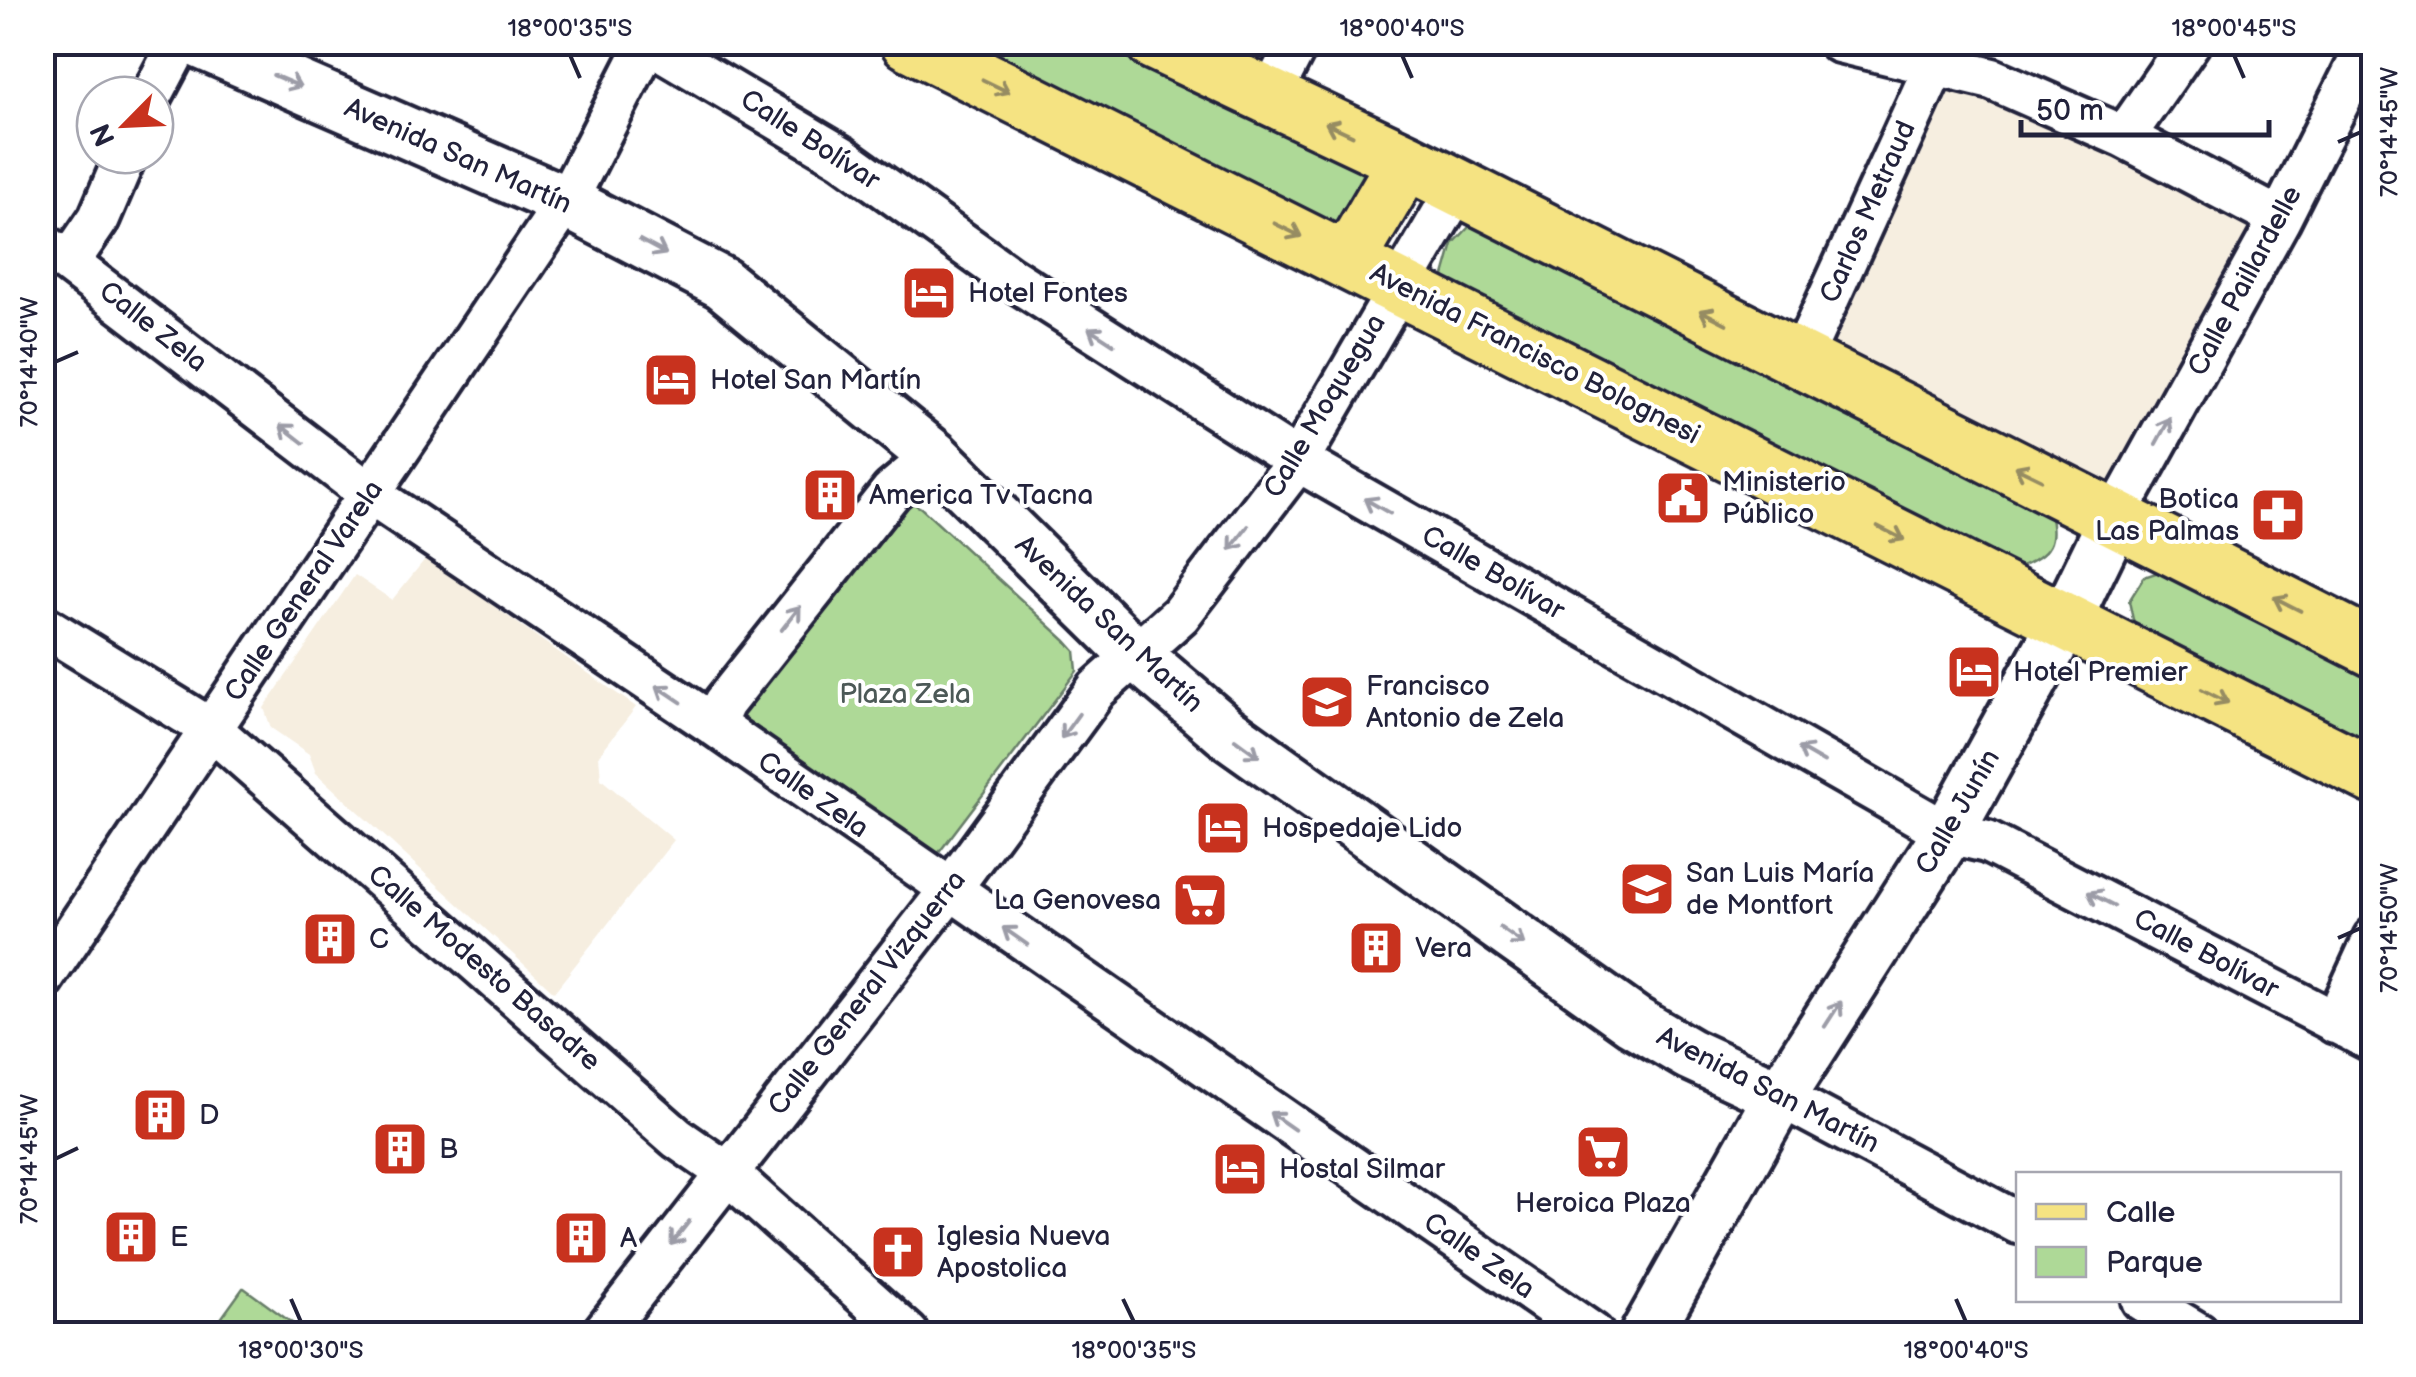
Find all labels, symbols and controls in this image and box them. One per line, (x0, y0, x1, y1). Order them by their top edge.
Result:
text: 18°00'35"S (508, 13, 632, 44)
text: 18°00'40"S (1339, 13, 1465, 44)
text: 18°00'45"S (2172, 13, 2296, 44)
text: 70°14'45"W (2374, 66, 2405, 197)
one-way arrow (271, 73, 302, 91)
north arrow (75, 75, 175, 175)
scale bar (2021, 75, 2268, 137)
one-way arrow (981, 77, 1011, 96)
street label: Calle Bolívar (734, 83, 887, 198)
street label: Avenida San Martín (339, 91, 577, 221)
text: 50 m (2036, 93, 2104, 129)
street label: Carlos Metraud (1813, 116, 1923, 308)
text: N (84, 118, 123, 151)
one-way arrow (1325, 118, 1355, 137)
street label: Calle Paillardelle (2181, 180, 2309, 382)
one-way arrow (1272, 221, 1302, 240)
one-way arrow (637, 238, 667, 257)
street label: Avenida Francisco Bolognesi (1365, 256, 1705, 452)
hotel icon: Hotel Fontes (899, 263, 959, 323)
street label: Calle Zela (92, 275, 214, 379)
place label: Hotel Fontes (968, 277, 1128, 310)
text: 70°14'40"W (14, 296, 45, 428)
one-way arrow (1698, 307, 1728, 326)
street label: Calle Moquegua (1257, 308, 1393, 504)
one-way arrow (1087, 325, 1116, 346)
hotel icon: Hotel San Martín (641, 350, 701, 410)
place label: Hotel San Martín (710, 364, 921, 397)
one-way arrow (2154, 416, 2174, 446)
one-way arrow (280, 423, 306, 445)
one-way arrow (2014, 463, 2044, 482)
building icon: America Tv Tacna (800, 465, 860, 525)
place label: Ministerio Público (1722, 466, 1846, 531)
public building icon: Ministerio Público (1653, 468, 1713, 528)
street label: Calle General Varela (218, 474, 390, 708)
place label: America Tv Tacna (869, 479, 1093, 512)
place label: Botica Las Palmas (2095, 483, 2239, 548)
pharmacy icon: Botica Las Palmas (2248, 485, 2308, 545)
one-way arrow (1363, 496, 1393, 516)
street label: Calle Bolívar (1416, 519, 1571, 628)
one-way arrow (1229, 524, 1250, 551)
one-way arrow (1875, 524, 1905, 543)
street label: Avenida San Martín (1008, 528, 1210, 720)
one-way arrow (2272, 594, 2302, 613)
one-way arrow (780, 605, 801, 632)
hotel icon: Hotel Premier (1944, 642, 2004, 702)
place label: Hotel Premier (2013, 656, 2188, 689)
place label: Francisco Antonio de Zela (1366, 670, 1564, 735)
school or university icon: Francisco Antonio de Zela (1297, 672, 1357, 732)
park label: Plaza Zela (839, 678, 971, 711)
one-way arrow (655, 684, 683, 705)
one-way arrow (2199, 687, 2229, 706)
one-way arrow (1060, 712, 1081, 739)
one-way arrow (1233, 737, 1260, 758)
one-way arrow (1797, 744, 1827, 764)
street label: Calle Junín (1909, 744, 2007, 880)
street label: Calle Zela (751, 745, 875, 845)
hotel icon: Hospedaje Lido (1193, 798, 1253, 858)
place label: Hospedaje Lido (1262, 812, 1462, 845)
place label: San Luis María de Montfort (1686, 857, 1874, 922)
street label: Calle Modesto Basadre (361, 858, 607, 1078)
school or university icon: San Luis María de Montfort (1617, 859, 1677, 919)
text: 70°14'50"W (2374, 863, 2405, 993)
street label: Calle General Vizquerra (761, 864, 973, 1122)
supermarket icon: La Genovesa (1170, 870, 1230, 930)
place label: La Genovesa (994, 884, 1161, 917)
one-way arrow (2087, 889, 2116, 908)
street label: Calle Bolívar (2128, 902, 2285, 1006)
building icon: C (300, 909, 360, 969)
building icon: Vera (1346, 918, 1406, 978)
place label: C (369, 923, 389, 956)
one-way arrow (1001, 926, 1029, 947)
one-way arrow (1497, 926, 1525, 947)
place label: Vera (1415, 932, 1472, 965)
one-way arrow (1822, 1000, 1843, 1028)
street label: Avenida San Martín (1651, 1020, 1885, 1160)
building icon: D (130, 1085, 190, 1145)
text: 70°14'45"W (14, 1093, 45, 1224)
place label: D (199, 1099, 219, 1132)
one-way arrow (1269, 1110, 1297, 1131)
building icon: B (370, 1119, 430, 1179)
supermarket icon: Heroica Plaza (1573, 1122, 1633, 1182)
place label: B (439, 1133, 458, 1166)
hotel icon: Hostal Silmar (1210, 1139, 1270, 1199)
place label: Hostal Silmar (1279, 1153, 1446, 1186)
legend (2016, 1172, 2341, 1302)
place label: Heroica Plaza (1515, 1187, 1691, 1220)
text: Calle (2106, 1195, 2175, 1231)
street label: Calle Zela (1417, 1206, 1541, 1306)
building icon: E (101, 1207, 161, 1267)
building icon: A (551, 1208, 611, 1268)
one-way arrow (669, 1219, 690, 1246)
place label: Iglesia Nueva Apostolica (937, 1220, 1110, 1285)
place label: E (170, 1221, 188, 1254)
place label: A (620, 1222, 638, 1255)
church icon: Iglesia Nueva Apostolica (868, 1222, 928, 1282)
text: Parque (2106, 1245, 2203, 1281)
text: 18°00'30"S (238, 1335, 364, 1366)
text: 18°00'35"S (1072, 1335, 1196, 1366)
text: 18°00'40"S (1903, 1335, 2029, 1366)

